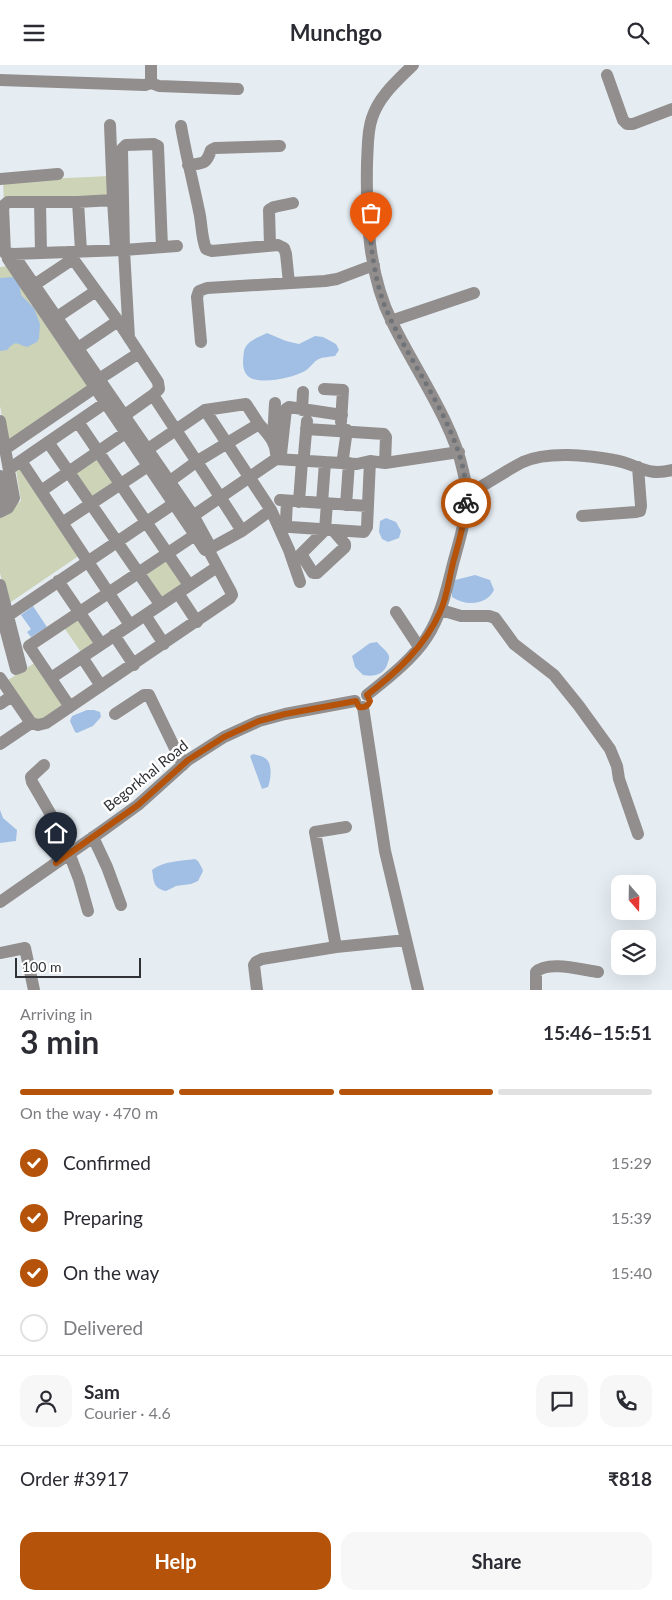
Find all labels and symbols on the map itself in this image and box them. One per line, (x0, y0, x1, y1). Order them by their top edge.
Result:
pin (350, 192, 392, 243)
courier (441, 478, 491, 528)
street label: Begorkhal Road (100, 736, 191, 815)
pin (35, 812, 77, 863)
north arrow (611, 875, 656, 920)
scale bar (15, 955, 141, 978)

